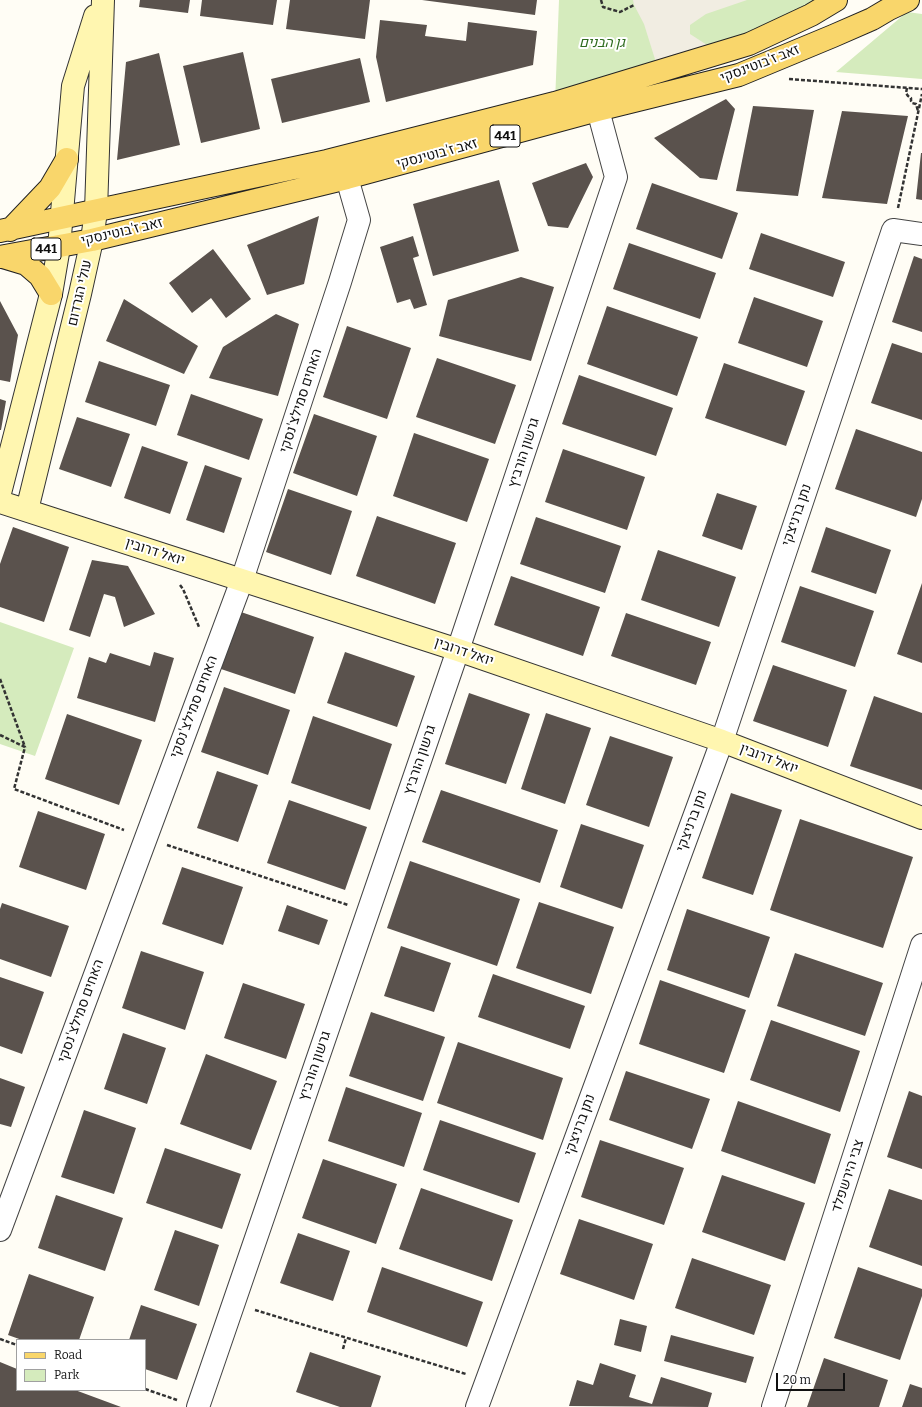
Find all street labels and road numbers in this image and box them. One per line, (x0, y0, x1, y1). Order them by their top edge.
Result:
street label: זאב ז'בוטינסקי (718, 41, 802, 87)
road number: 441 (490, 125, 520, 147)
street label: זאב ז'בוטינסקי (394, 135, 480, 173)
street label: זאב ז'בוטינסקי (79, 214, 165, 250)
road number: 441 (31, 238, 61, 260)
street label: עולי הגרדום (64, 258, 96, 328)
street label: האחים סמילצ'נסקי (276, 347, 326, 455)
street label: גרשון הורביץ (505, 416, 543, 490)
street label: נתן ברניצקי (779, 482, 815, 548)
street label: יואל דרובין (123, 535, 187, 569)
street label: יואל דרובין (432, 634, 496, 670)
street label: האחים סמילצ'נסקי (167, 653, 221, 761)
street label: גרשון הורביץ (400, 723, 440, 797)
street label: יואל דרובין (737, 740, 801, 778)
street label: נתן ברניצקי (673, 788, 711, 854)
street label: האחים סמילצ'נסקי (55, 957, 107, 1065)
street label: גרשון הורביץ (295, 1029, 335, 1103)
street label: נתן ברניצקי (561, 1092, 599, 1158)
street label: צבי הירשפלד (828, 1137, 868, 1215)

